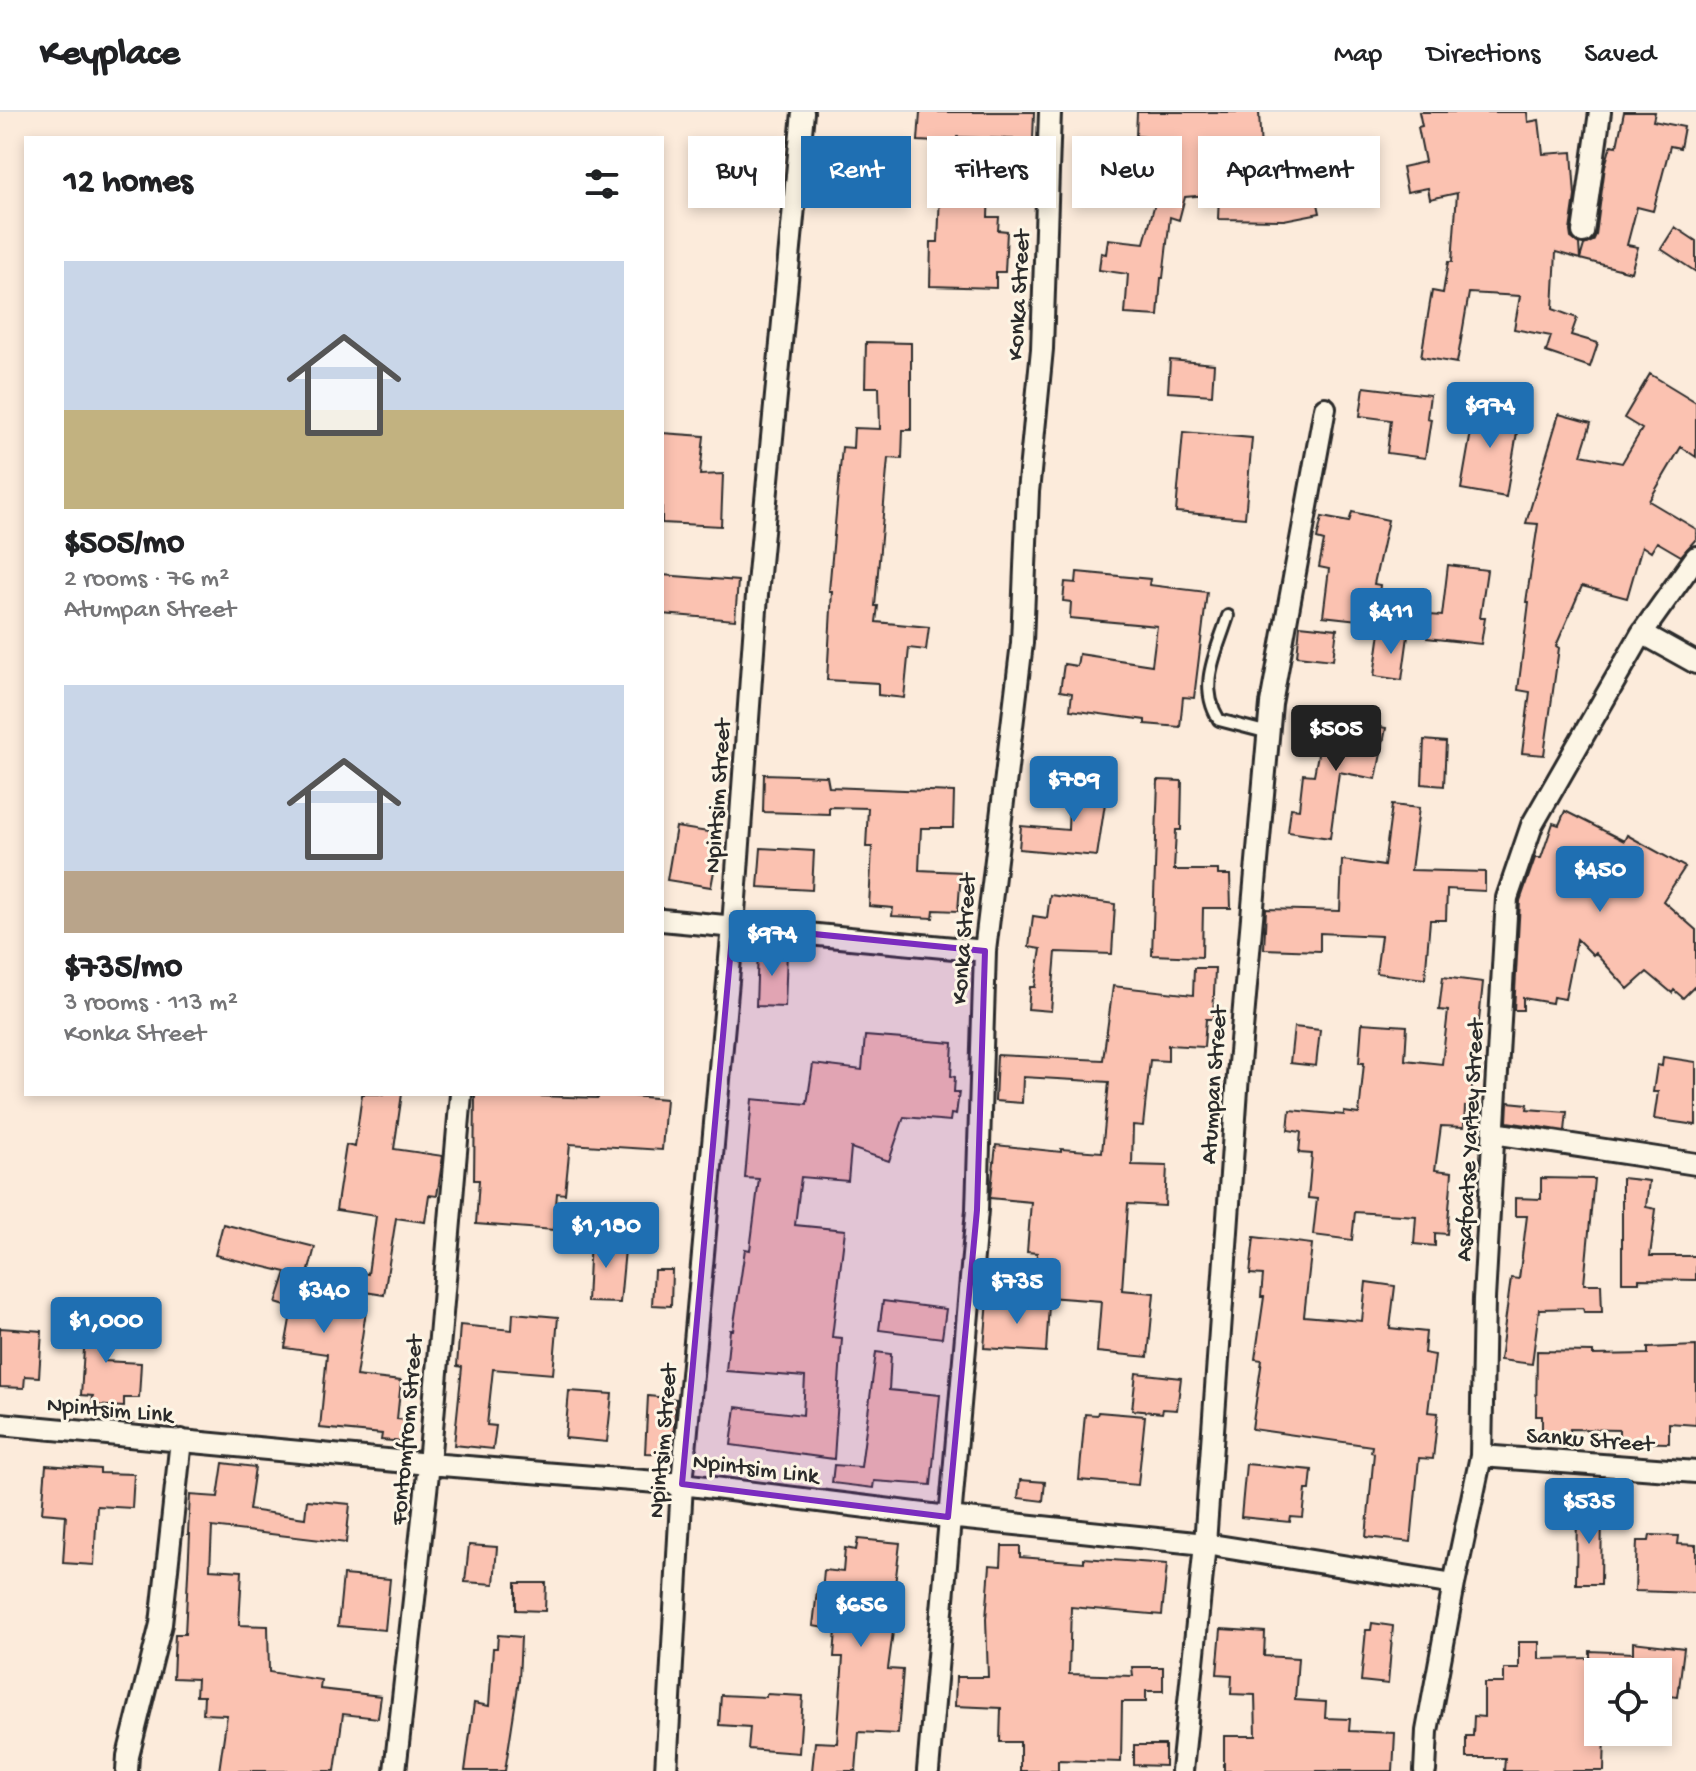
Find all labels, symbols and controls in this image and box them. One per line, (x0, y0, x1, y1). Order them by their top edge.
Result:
text: Keyplace (40, 33, 180, 77)
text: Map (1334, 39, 1382, 72)
text: Directions (1426, 39, 1540, 72)
text: Saved (1584, 39, 1656, 72)
chip: Buy (688, 136, 785, 208)
chip: Rent (801, 136, 911, 208)
chip: Filters (927, 136, 1056, 208)
chip: New (1072, 136, 1182, 208)
chip: Apartment (1198, 136, 1380, 208)
icon: filters (580, 162, 624, 206)
text: 12 homes (64, 164, 193, 204)
street label: Konka Street (1003, 227, 1039, 361)
icon: home (272, 313, 416, 457)
pin: $974 (1443, 382, 1537, 450)
text: $974 (1465, 392, 1515, 423)
text: $505/mo (64, 525, 184, 565)
text: 2 rooms · 76 m² (64, 565, 229, 596)
pin: $411 (1344, 588, 1438, 656)
text: Atumpan Street (64, 596, 236, 627)
text: $411 (1369, 598, 1413, 629)
pin: $505 (1289, 705, 1383, 773)
text: $505 (1309, 715, 1363, 746)
street label: Npintsim Street (700, 716, 740, 874)
icon: home (272, 737, 416, 881)
pin: $789 (1027, 756, 1121, 824)
text: $789 (1048, 766, 1100, 797)
pin: $450 (1553, 846, 1647, 914)
text: $450 (1574, 856, 1626, 887)
street label: Konka Street (946, 871, 985, 1005)
pin: $974 (725, 910, 819, 978)
text: $974 (747, 920, 797, 951)
text: $735/mo (64, 949, 182, 989)
text: 3 rooms · 113 m² (64, 989, 238, 1020)
street label: Atumpan Street (1195, 1003, 1236, 1165)
street label: Asafoatse Yartey Street (1451, 1016, 1492, 1262)
text: Konka Street (64, 1020, 206, 1051)
pin: $1,180 (541, 1202, 671, 1270)
text: $1,180 (571, 1212, 641, 1243)
pin: $735 (970, 1258, 1064, 1326)
pin: $340 (277, 1267, 371, 1335)
text: $735 (991, 1268, 1043, 1299)
text: $340 (298, 1277, 350, 1308)
pin: $1,000 (41, 1297, 171, 1365)
text: $1,000 (69, 1307, 143, 1338)
street label: Fontomfrom Street (386, 1332, 431, 1527)
street label: Npintsim Street (643, 1361, 686, 1520)
street label: Npintsim Link (45, 1392, 176, 1432)
street label: Sanku Street (1525, 1423, 1657, 1461)
street label: Npintsim Link (691, 1448, 823, 1493)
pin: $535 (1542, 1478, 1636, 1546)
text: $535 (1563, 1488, 1615, 1519)
pin: $656 (814, 1581, 908, 1649)
text: $656 (835, 1591, 887, 1622)
map controls (1584, 1658, 1672, 1746)
button: locate (1584, 1658, 1672, 1746)

